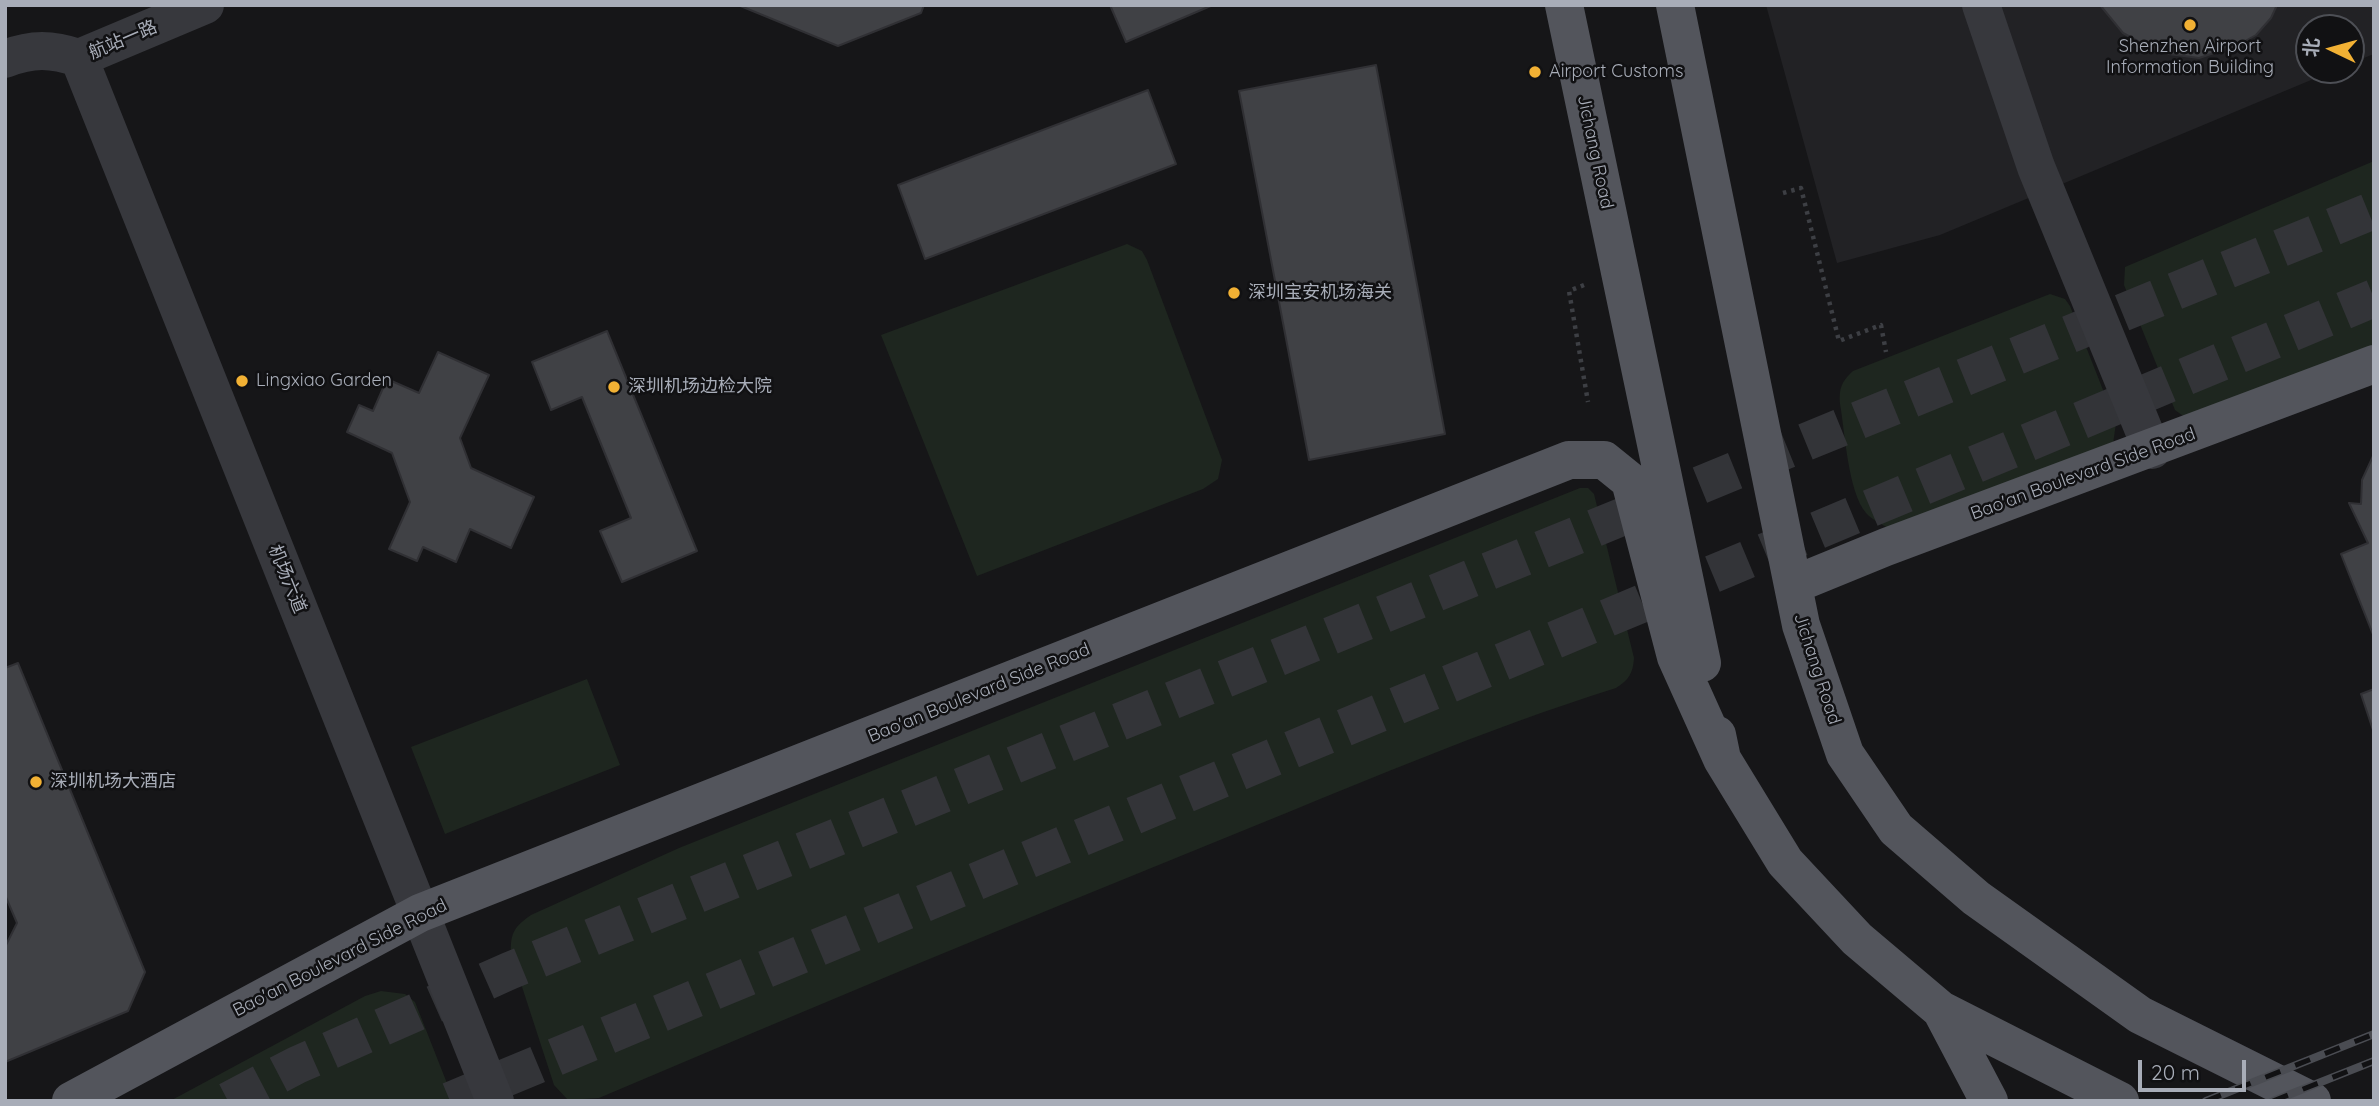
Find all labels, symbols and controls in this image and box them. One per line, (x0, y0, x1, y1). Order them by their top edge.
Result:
north arrow (2295, 14, 2365, 84)
street label: 航站一路 (86, 16, 160, 64)
marker: Shenzhen Airport Information Building (2182, 17, 2198, 33)
place label: Shenzhen Airport Information Building (2106, 36, 2274, 78)
text: 北 (2298, 37, 2324, 58)
place label: Airport Customs (1549, 61, 1683, 83)
marker: Airport Customs (1527, 64, 1543, 80)
street label: Jichang Road (1572, 93, 1618, 211)
place label: 深圳宝安机场海关 (1248, 282, 1392, 304)
marker: 深圳宝安机场海关 (1226, 285, 1242, 301)
place label: Lingxiao Garden (256, 370, 392, 392)
marker: Lingxiao Garden (234, 373, 250, 389)
place label: 深圳机场边检大院 (628, 376, 772, 398)
marker: 深圳机场边检大院 (606, 379, 622, 395)
street label: Bao'an Boulevard Side Road (1968, 423, 2198, 525)
street label: 机场六道 (264, 542, 310, 616)
street label: Jichang Road (1789, 611, 1845, 727)
street label: Bao'an Boulevard Side Road (865, 639, 1093, 747)
place label: 深圳机场大酒店 (50, 771, 176, 793)
marker: 深圳机场大酒店 (28, 774, 44, 790)
street label: Bao'an Boulevard Side Road (229, 894, 451, 1022)
scale bar (2141, 1046, 2250, 1090)
text: 20 m (2151, 1059, 2200, 1085)

